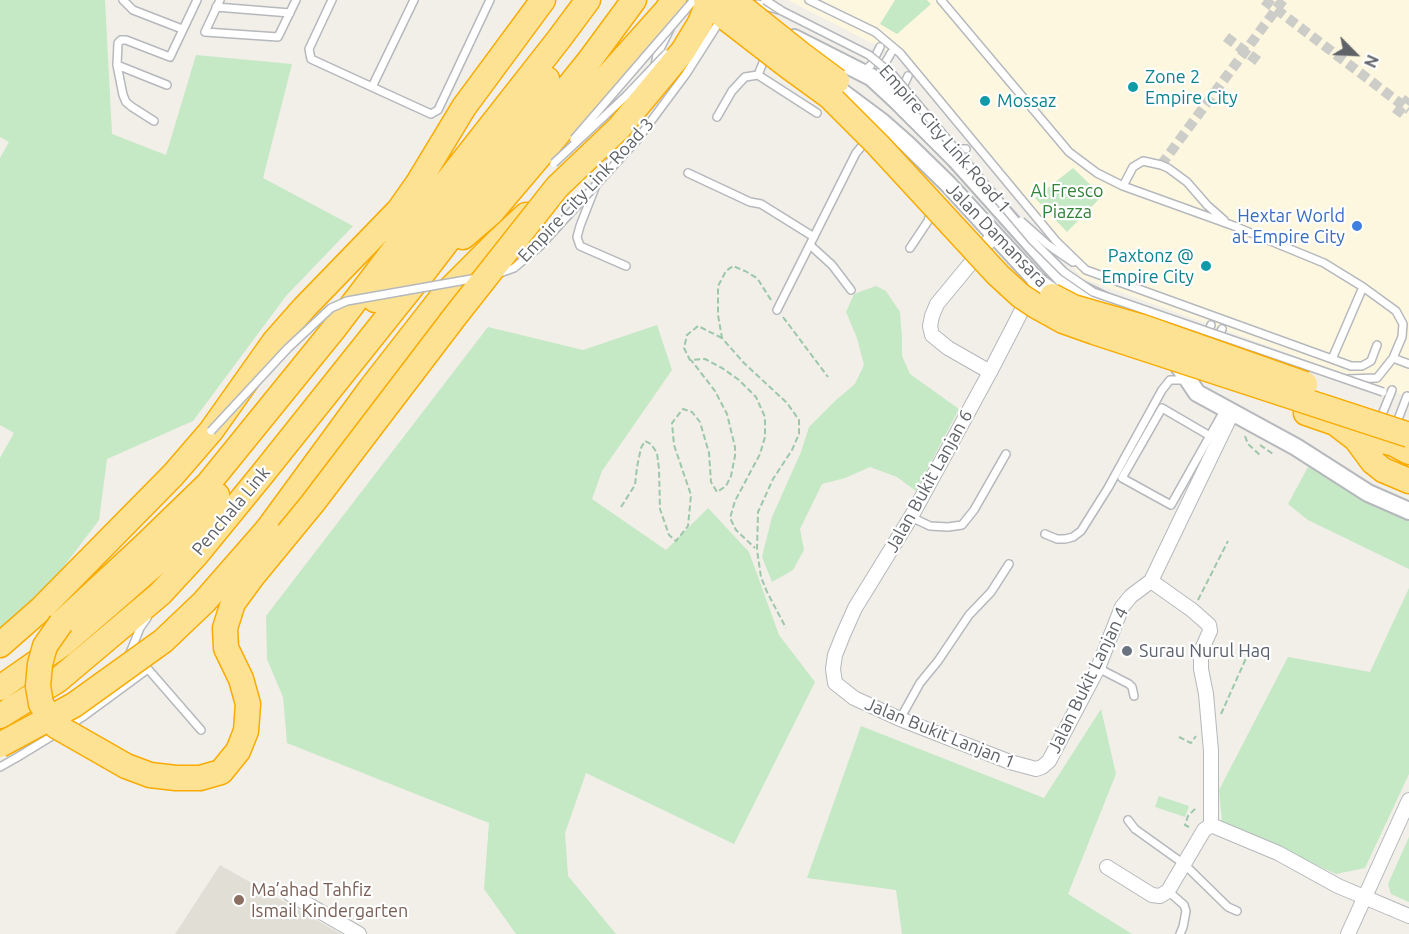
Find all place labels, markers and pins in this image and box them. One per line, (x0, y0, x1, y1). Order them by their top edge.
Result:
place label: Zone 2 Empire City (1145, 66, 1238, 109)
marker: Zone 2 Empire City (1126, 80, 1140, 94)
place label: Mossaz (997, 90, 1056, 112)
marker: Mossaz (978, 94, 992, 108)
place label: Hextar World at Empire City (1232, 205, 1345, 248)
marker: Hextar World at Empire City (1350, 219, 1364, 233)
place label: Paxtonz @ Empire City (1101, 245, 1194, 288)
marker: Paxtonz @ Empire City (1199, 259, 1213, 273)
place label: Surau Nurul Haq (1139, 640, 1271, 662)
marker: Surau Nurul Haq (1120, 644, 1134, 658)
place label: Ma’ahad Tahfiz Ismail Kindergarten (251, 879, 408, 922)
marker: Ma’ahad Tahfiz Ismail Kindergarten (232, 893, 246, 907)

